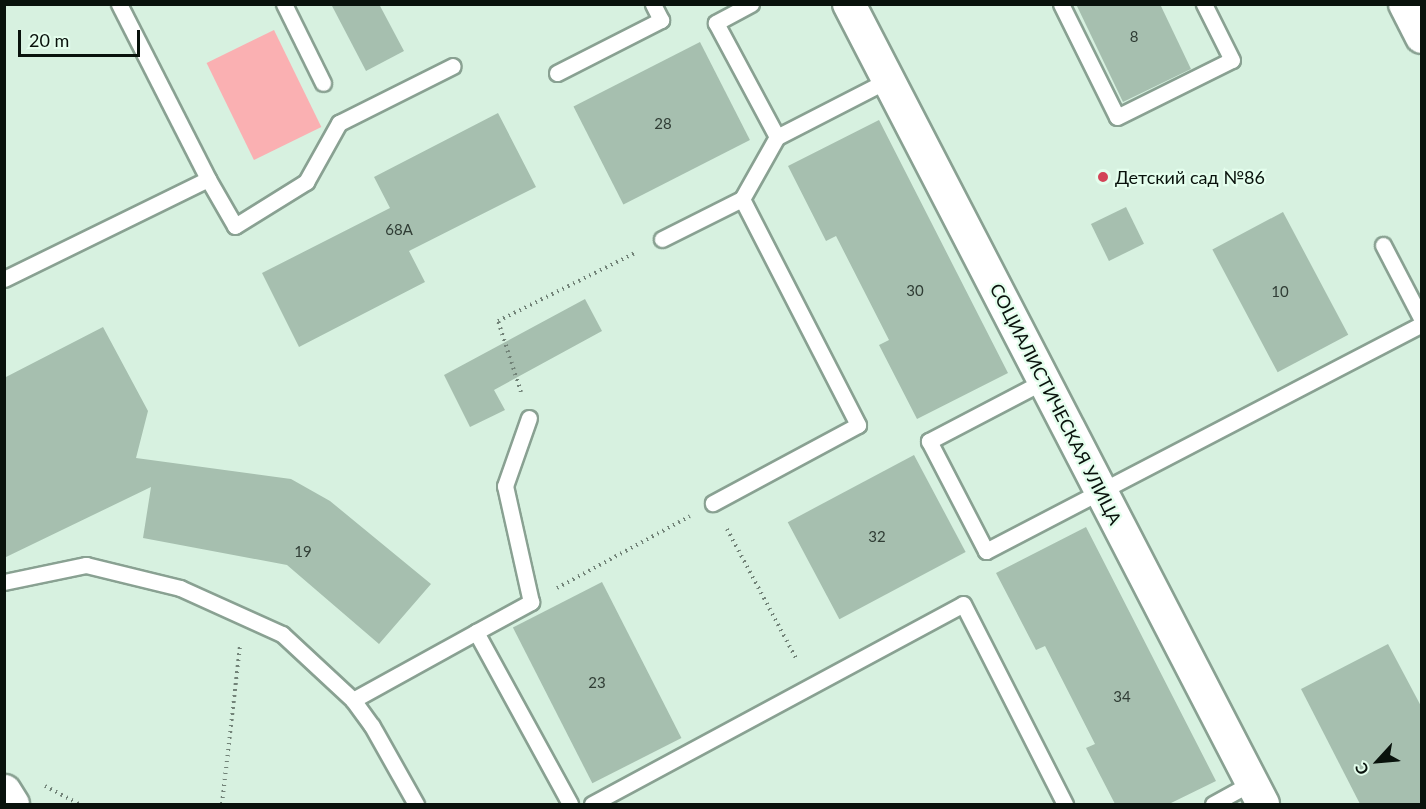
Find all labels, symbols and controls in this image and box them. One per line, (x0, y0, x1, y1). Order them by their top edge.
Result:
scale bar (21, 18, 142, 56)
house number: 8 (1130, 28, 1138, 46)
text: 20 m (29, 29, 69, 51)
house number: 28 (654, 115, 672, 133)
place label: Детский сад №86 (1115, 166, 1265, 188)
marker: Детский сад №86 (1096, 170, 1110, 184)
house number: 68А (385, 221, 413, 239)
street label: СОЦИАЛИСТИЧЕСКАЯ УЛИЦА (986, 280, 1126, 528)
house number: 30 (906, 282, 924, 300)
house number: 10 (1271, 283, 1289, 301)
house number: 32 (868, 528, 886, 546)
house number: 19 (294, 543, 312, 561)
house number: 23 (588, 674, 606, 692)
house number: 34 (1113, 688, 1131, 706)
north arrow (1348, 731, 1408, 791)
text: С (1351, 760, 1372, 778)

